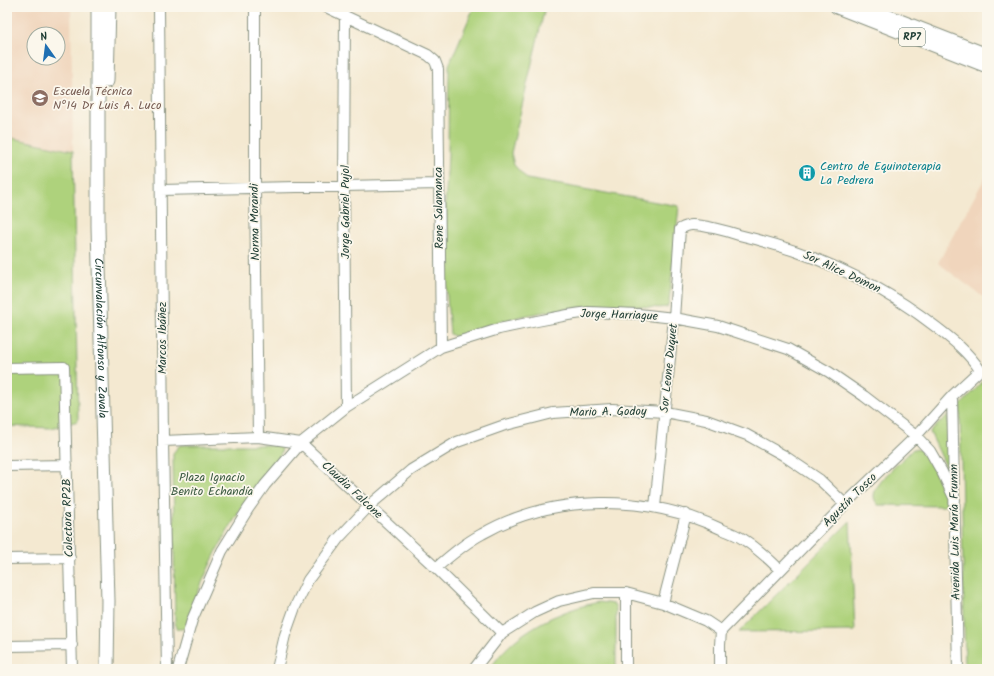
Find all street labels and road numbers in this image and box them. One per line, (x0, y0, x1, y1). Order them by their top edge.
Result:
road number: RP7 (899, 28, 925, 46)
street label: Jorge Gabriel Pujol (336, 165, 355, 259)
street label: Rene Salamanca (429, 166, 449, 249)
street label: Norma Morandi (245, 182, 265, 261)
street label: Sor Alice Domon (800, 246, 884, 298)
street label: Circunvalación Alfonso y Zavala (89, 257, 113, 419)
street label: Marcos Ibáñez (153, 302, 172, 374)
street label: Jorge Harriague (580, 304, 659, 326)
street label: Sor Leone Duquet (655, 322, 683, 414)
street label: Mario A. Godoy (569, 402, 647, 422)
street label: Claudia Falcone (317, 456, 388, 524)
street label: Avenida Luis María Frumm (944, 463, 966, 600)
street label: Agustín Tosco (818, 468, 882, 532)
street label: Colectora RP2B (57, 478, 79, 558)

